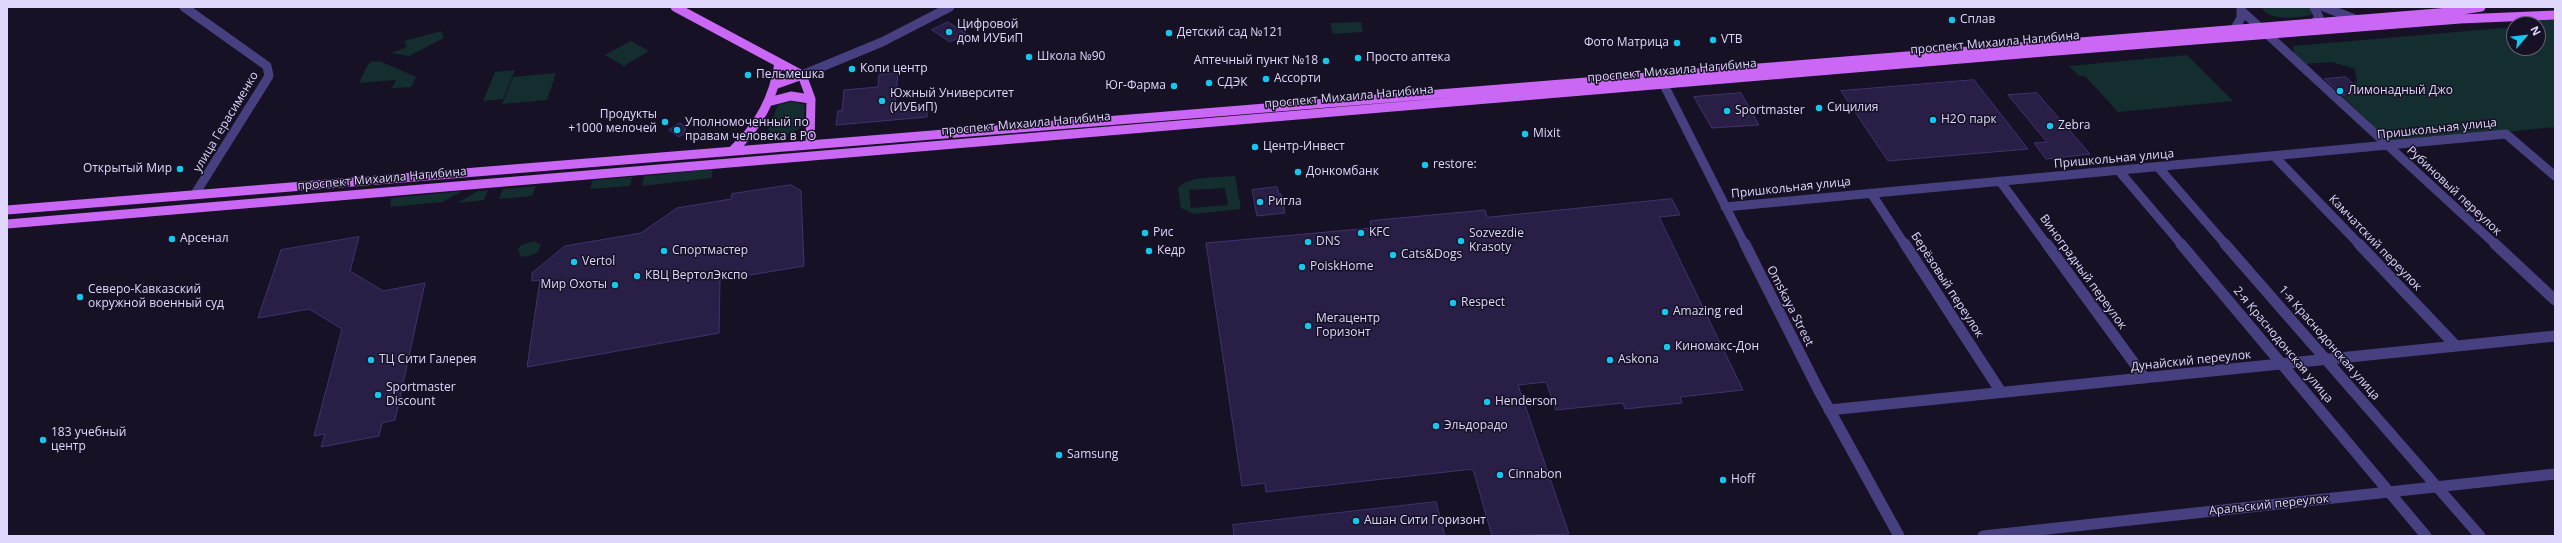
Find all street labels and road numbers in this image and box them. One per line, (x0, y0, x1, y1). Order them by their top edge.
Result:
street label: проспект Михаила Нагибина (1910, 28, 2080, 58)
street label: проспект Михаила Нагибина (1587, 56, 1757, 86)
street label: улица Герасименко (190, 69, 262, 175)
street label: проспект Михаила Нагибина (1264, 82, 1434, 112)
street label: проспект Михаила Нагибина (941, 109, 1111, 139)
street label: Пришкольная улица (2376, 116, 2498, 142)
street label: Рубиновый переулок (2404, 143, 2504, 239)
street label: Пришкольная улица (2053, 147, 2175, 171)
street label: проспект Михаила Нагибина (297, 164, 467, 194)
street label: Пришкольная улица (1730, 175, 1852, 201)
street label: Камчатский переулок (2326, 192, 2424, 294)
street label: Виноградный переулок (2037, 212, 2129, 332)
street label: Берёзовый переулок (1908, 230, 1986, 340)
street label: Omskaya Street (1764, 263, 1816, 349)
street label: 1-я Краснодонская улица (2275, 283, 2383, 403)
street label: 2-я Краснодонская улица (2230, 284, 2336, 406)
street label: Дунайский переулок (2130, 348, 2252, 374)
street label: Аральский переулок (2208, 492, 2330, 518)

